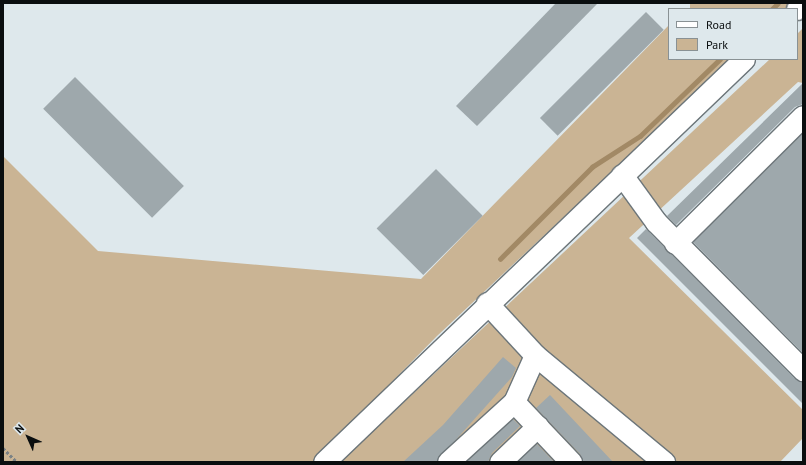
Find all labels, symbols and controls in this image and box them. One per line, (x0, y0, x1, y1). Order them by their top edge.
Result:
legend (668, 8, 798, 60)
text: Road (706, 17, 731, 32)
text: Park (706, 37, 728, 52)
north arrow (8, 417, 48, 457)
text: N (12, 421, 27, 436)

